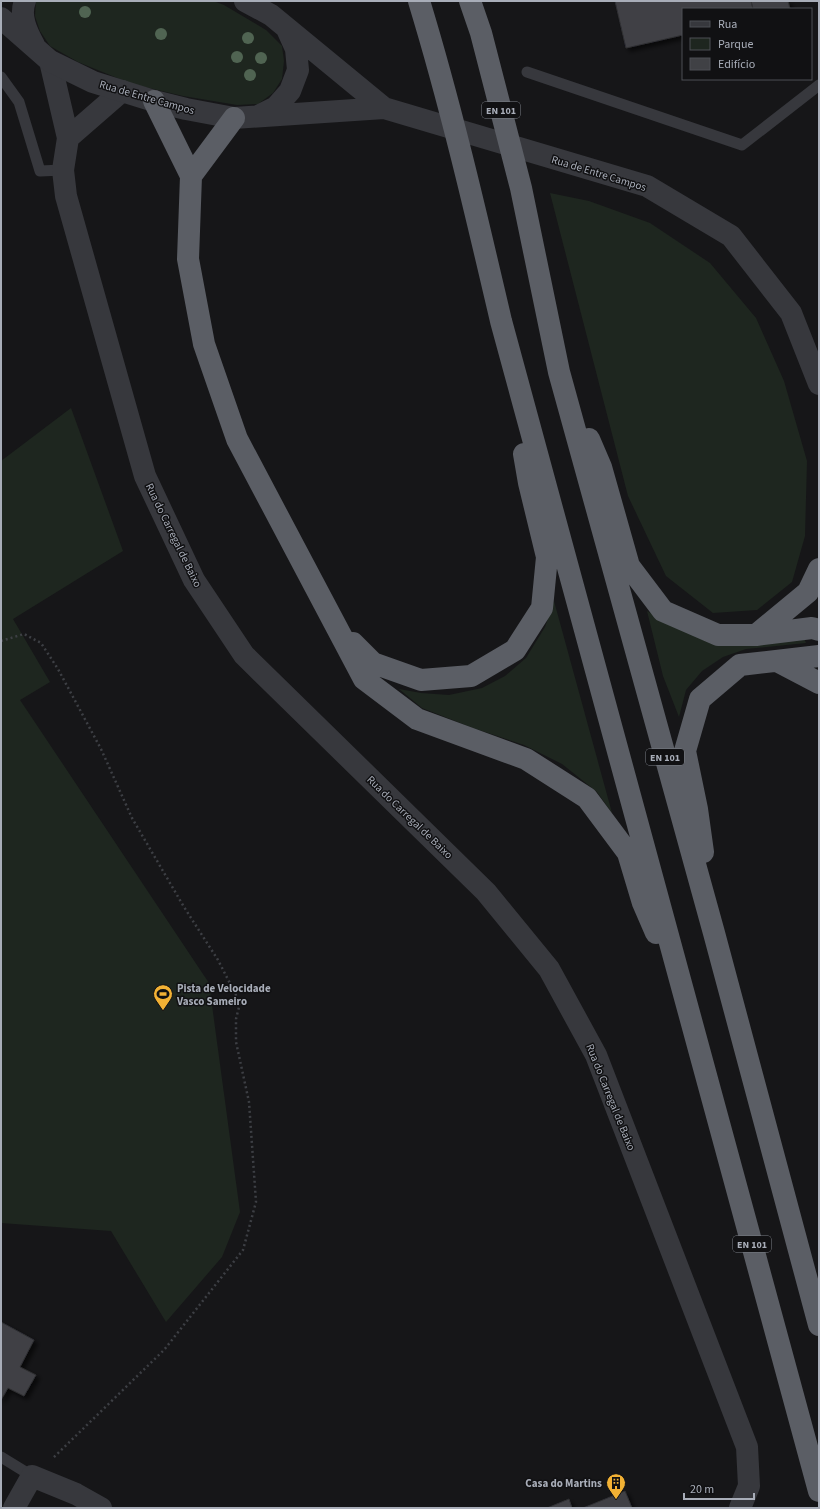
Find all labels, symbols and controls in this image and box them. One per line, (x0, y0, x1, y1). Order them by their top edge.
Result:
legend (682, 8, 812, 80)
text: Rua (718, 16, 737, 33)
text: Parque (718, 36, 754, 53)
text: Edifício (718, 56, 755, 73)
street label: Rua de Entre Campos (98, 77, 197, 118)
road number: EN 101 (482, 102, 520, 118)
street label: Rua de Entre Campos (550, 152, 648, 195)
street label: Rua do Carregal de Baixo (142, 481, 205, 590)
road number: EN 101 (646, 749, 684, 765)
street label: Rua do Carregal de Baixo (363, 772, 456, 862)
place label: Pista de Velocidade Vasco Sameiro (176, 981, 271, 1009)
sports icon: Pista de Velocidade Vasco Sameiro (152, 983, 174, 1011)
street label: Rua do Carregal de Baixo (582, 1042, 639, 1153)
road number: EN 101 (733, 1236, 771, 1252)
building icon: Casa do Martins (605, 1472, 627, 1500)
scale bar (684, 1475, 754, 1501)
place label: Casa do Martins (525, 1476, 602, 1491)
text: 20 m (690, 1481, 714, 1498)

